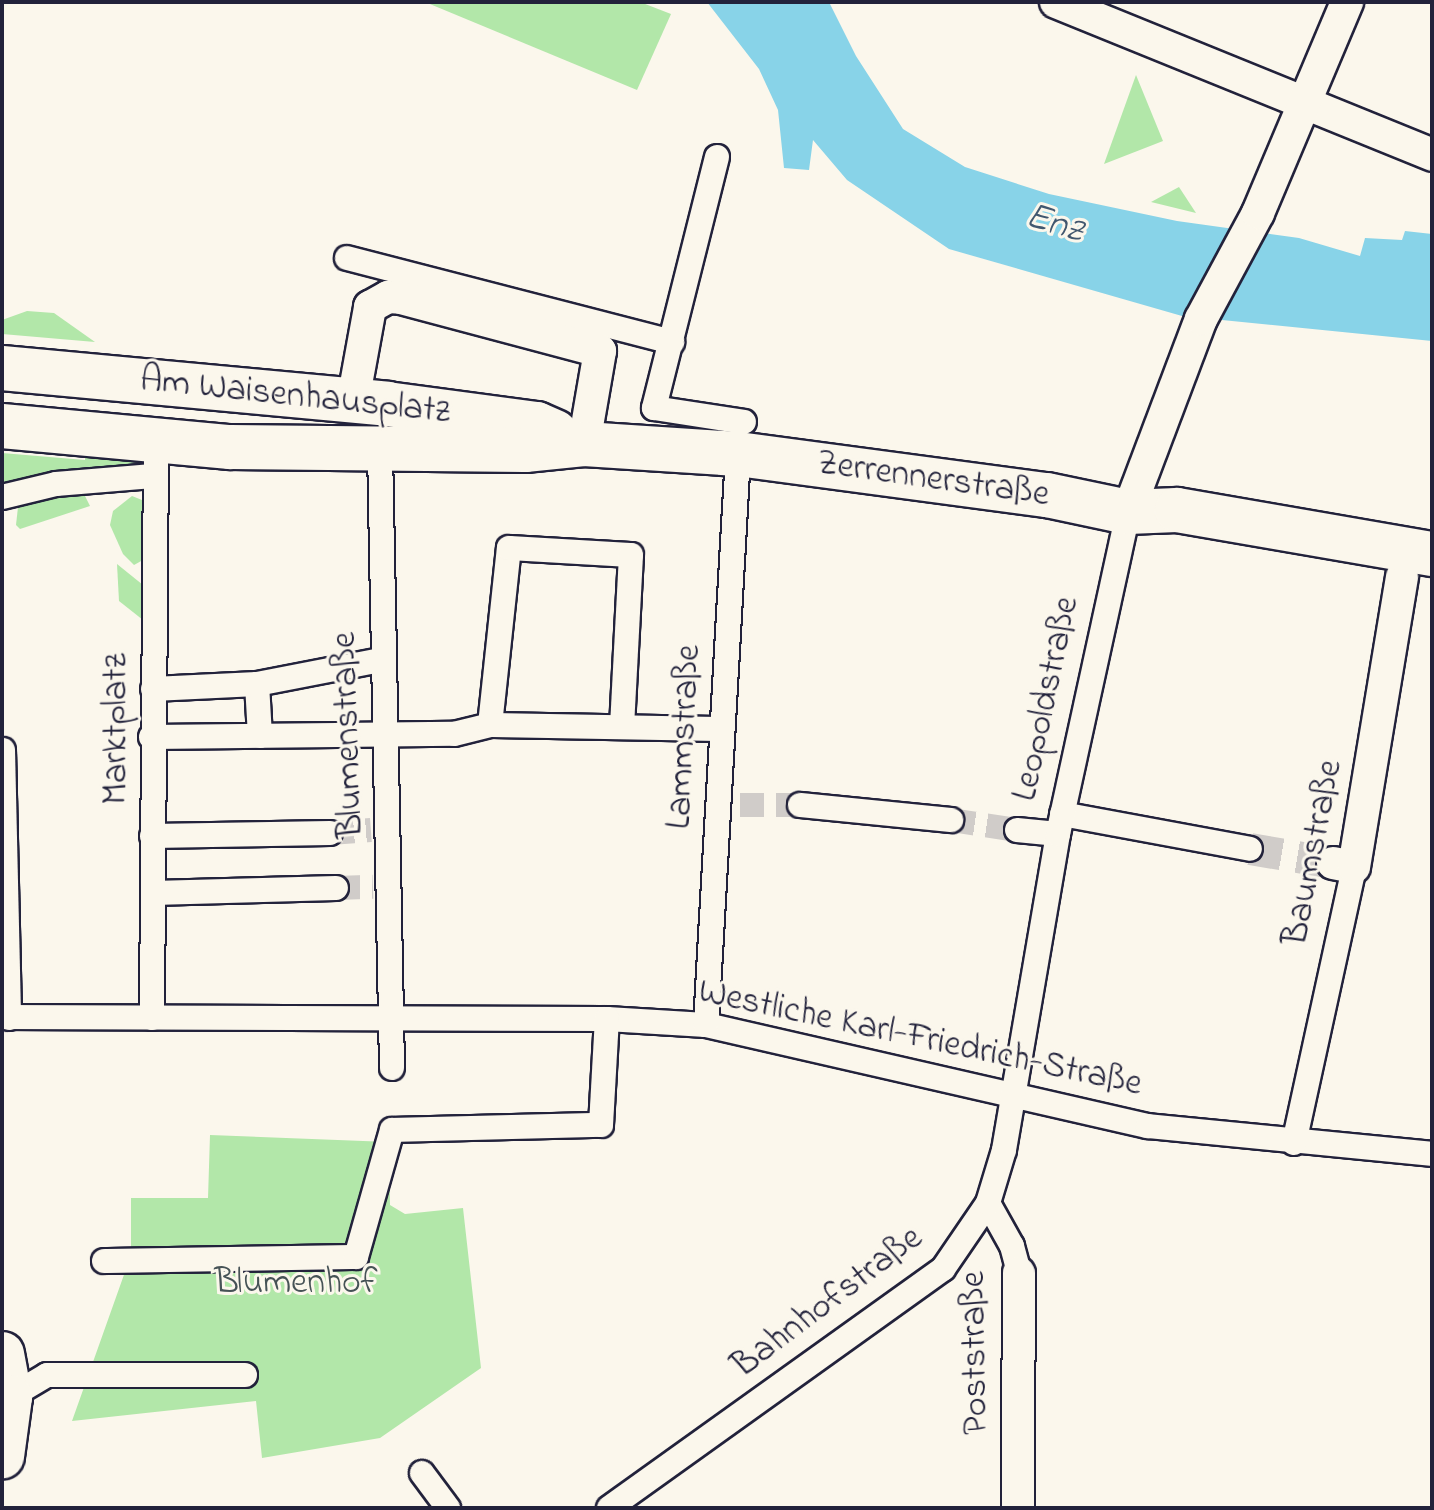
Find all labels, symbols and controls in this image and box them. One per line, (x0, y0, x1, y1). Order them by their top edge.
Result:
water label: Enz (1020, 195, 1088, 255)
street label: Am Waisenhausplatz (138, 359, 452, 435)
street label: Zerrennerstraße (814, 442, 1052, 518)
street label: Leopoldstraße (1004, 593, 1090, 805)
street label: Blumenstraße (324, 631, 374, 839)
street label: Lammstraße (659, 644, 711, 830)
street label: Marktplatz (95, 653, 139, 805)
street label: Baumstraße (1275, 757, 1353, 949)
street label: Westliche Karl-Friedrich-Straße (694, 971, 1146, 1107)
street label: Bahnhofstraße (724, 1217, 932, 1389)
park label: Blumenhof (215, 1262, 377, 1306)
street label: Poststraße (953, 1271, 999, 1435)

